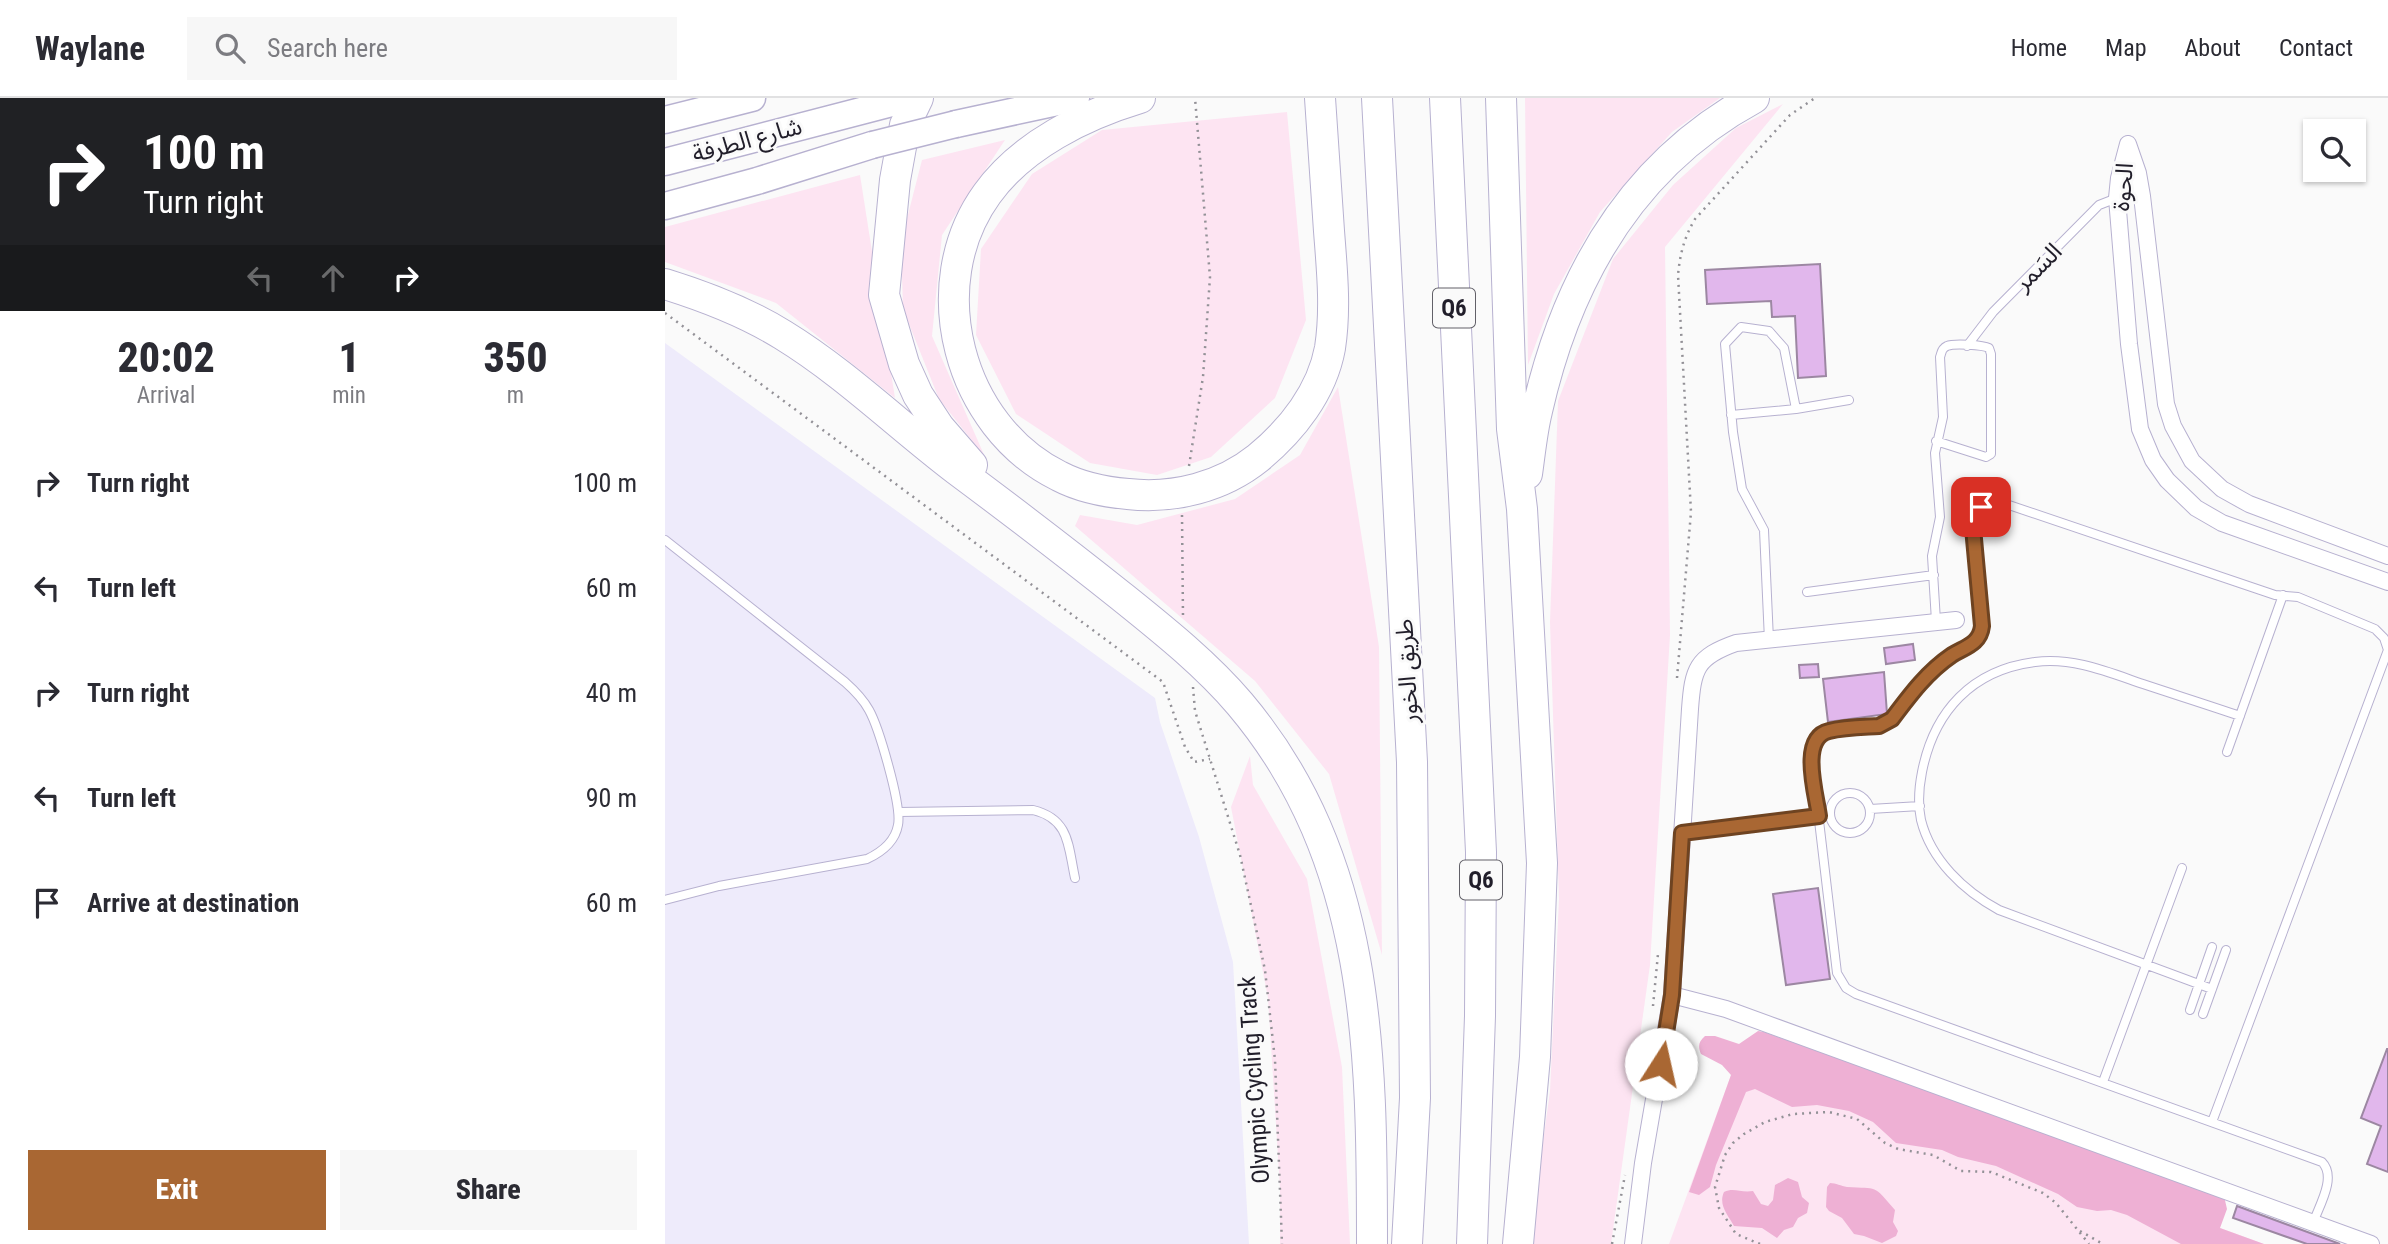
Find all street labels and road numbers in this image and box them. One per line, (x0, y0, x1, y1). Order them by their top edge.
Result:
street label: شارع الطرفة (689, 112, 806, 171)
street label: الحوة (2107, 162, 2139, 212)
street label: السَمر (2008, 237, 2068, 297)
road number: Q6 (1433, 288, 1475, 328)
street label: طريق الخور (1390, 618, 1425, 725)
road number: Q6 (1460, 860, 1502, 900)
street label: Olympic Cycling Track (1233, 975, 1275, 1185)

